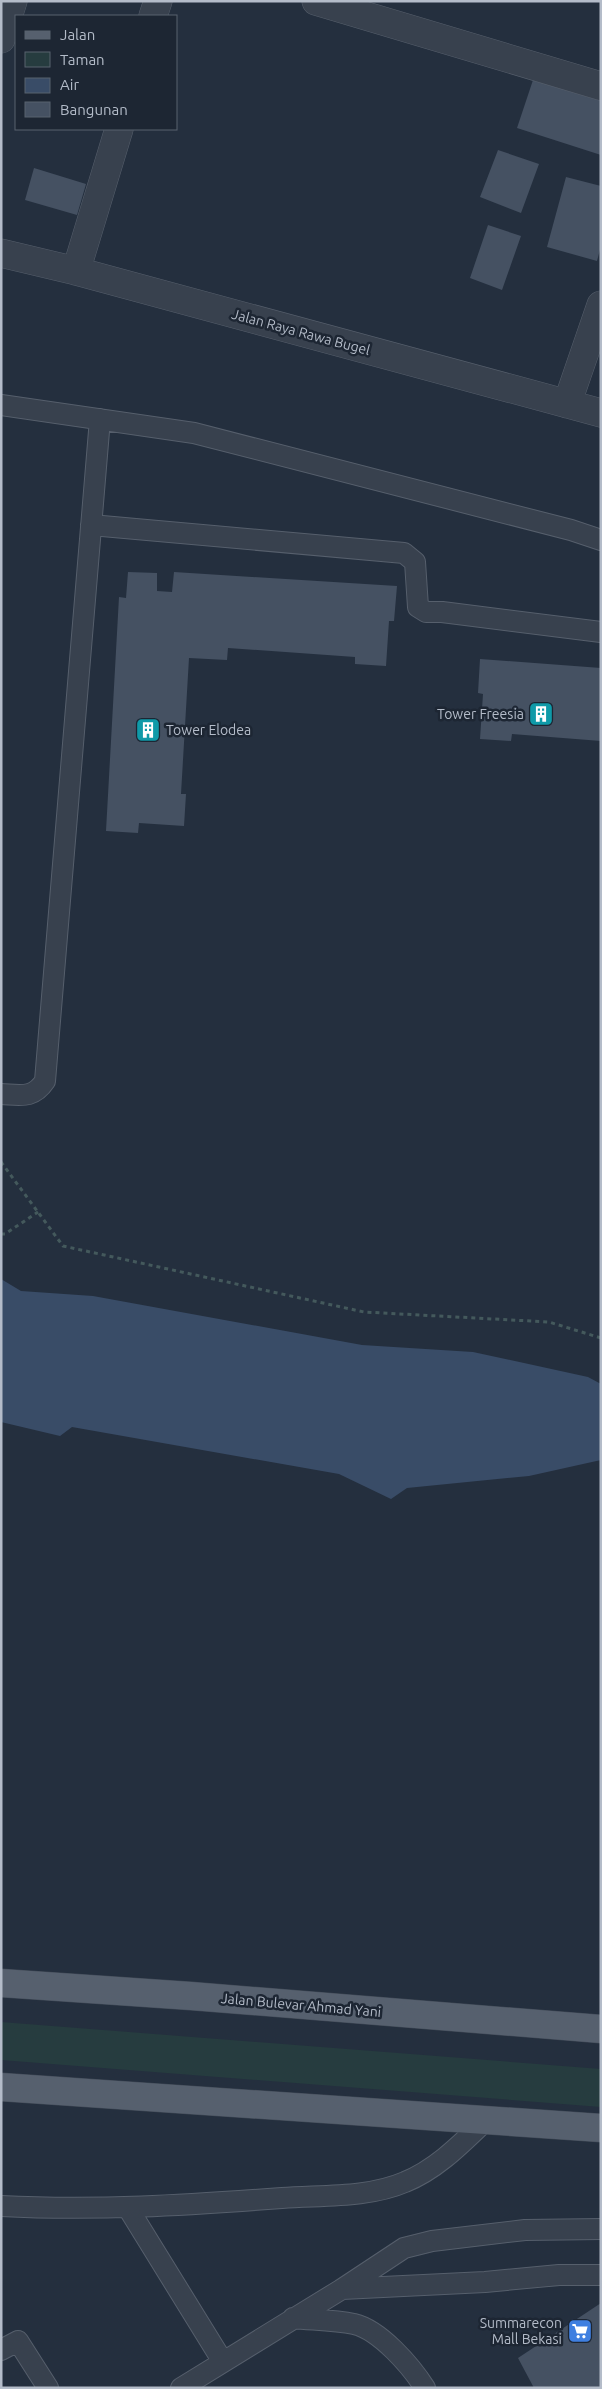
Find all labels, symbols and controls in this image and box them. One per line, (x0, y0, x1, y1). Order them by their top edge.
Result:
legend (15, 15, 178, 130)
text: Jalan (60, 26, 95, 43)
text: Taman (60, 51, 105, 68)
text: Air (60, 76, 79, 93)
text: Bangunan (60, 101, 128, 118)
street label: Jalan Raya Rawa Bugel (230, 306, 372, 358)
building icon: Tower Freesia (528, 701, 554, 727)
place label: Tower Freesia (437, 706, 524, 722)
building icon: Tower Elodea (135, 717, 161, 743)
place label: Tower Elodea (166, 722, 251, 738)
street label: Jalan Bulevar Ahmad Yani (220, 1990, 382, 2020)
place label: Summarecon Mall Bekasi (480, 2315, 562, 2347)
supermarket icon: Summarecon Mall Bekasi (567, 2318, 593, 2344)

